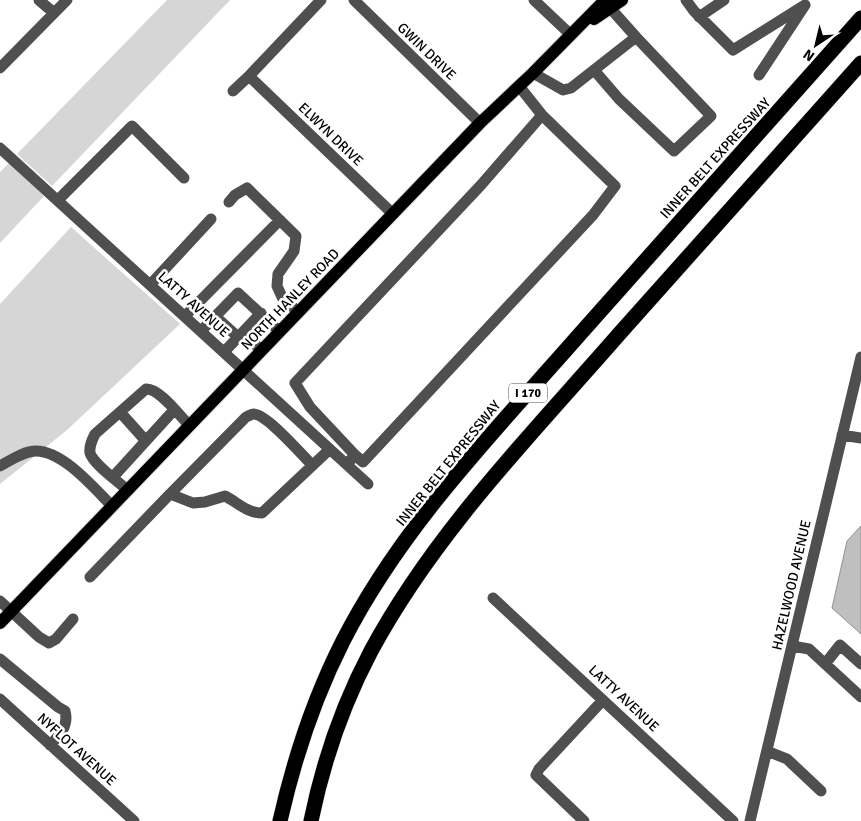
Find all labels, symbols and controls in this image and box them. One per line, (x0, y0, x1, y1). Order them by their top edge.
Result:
street label: GWIN DRIVE (394, 19, 460, 84)
north arrow (791, 20, 841, 70)
text: N (800, 45, 818, 65)
street label: INNER BELT EXPRESSWAY (657, 94, 774, 222)
street label: ELWYN DRIVE (295, 99, 367, 170)
street label: NORTH HANLEY ROAD (238, 245, 343, 353)
street label: LATTY AVENUE (155, 268, 233, 341)
road number: I 170 (509, 383, 547, 402)
street label: INNER BELT EXPRESSWAY (392, 397, 504, 530)
street label: HAZELWOOD AVENUE (768, 518, 815, 652)
street label: LATTY AVENUE (585, 662, 662, 735)
street label: NYFLOT AVENUE (34, 710, 120, 789)

